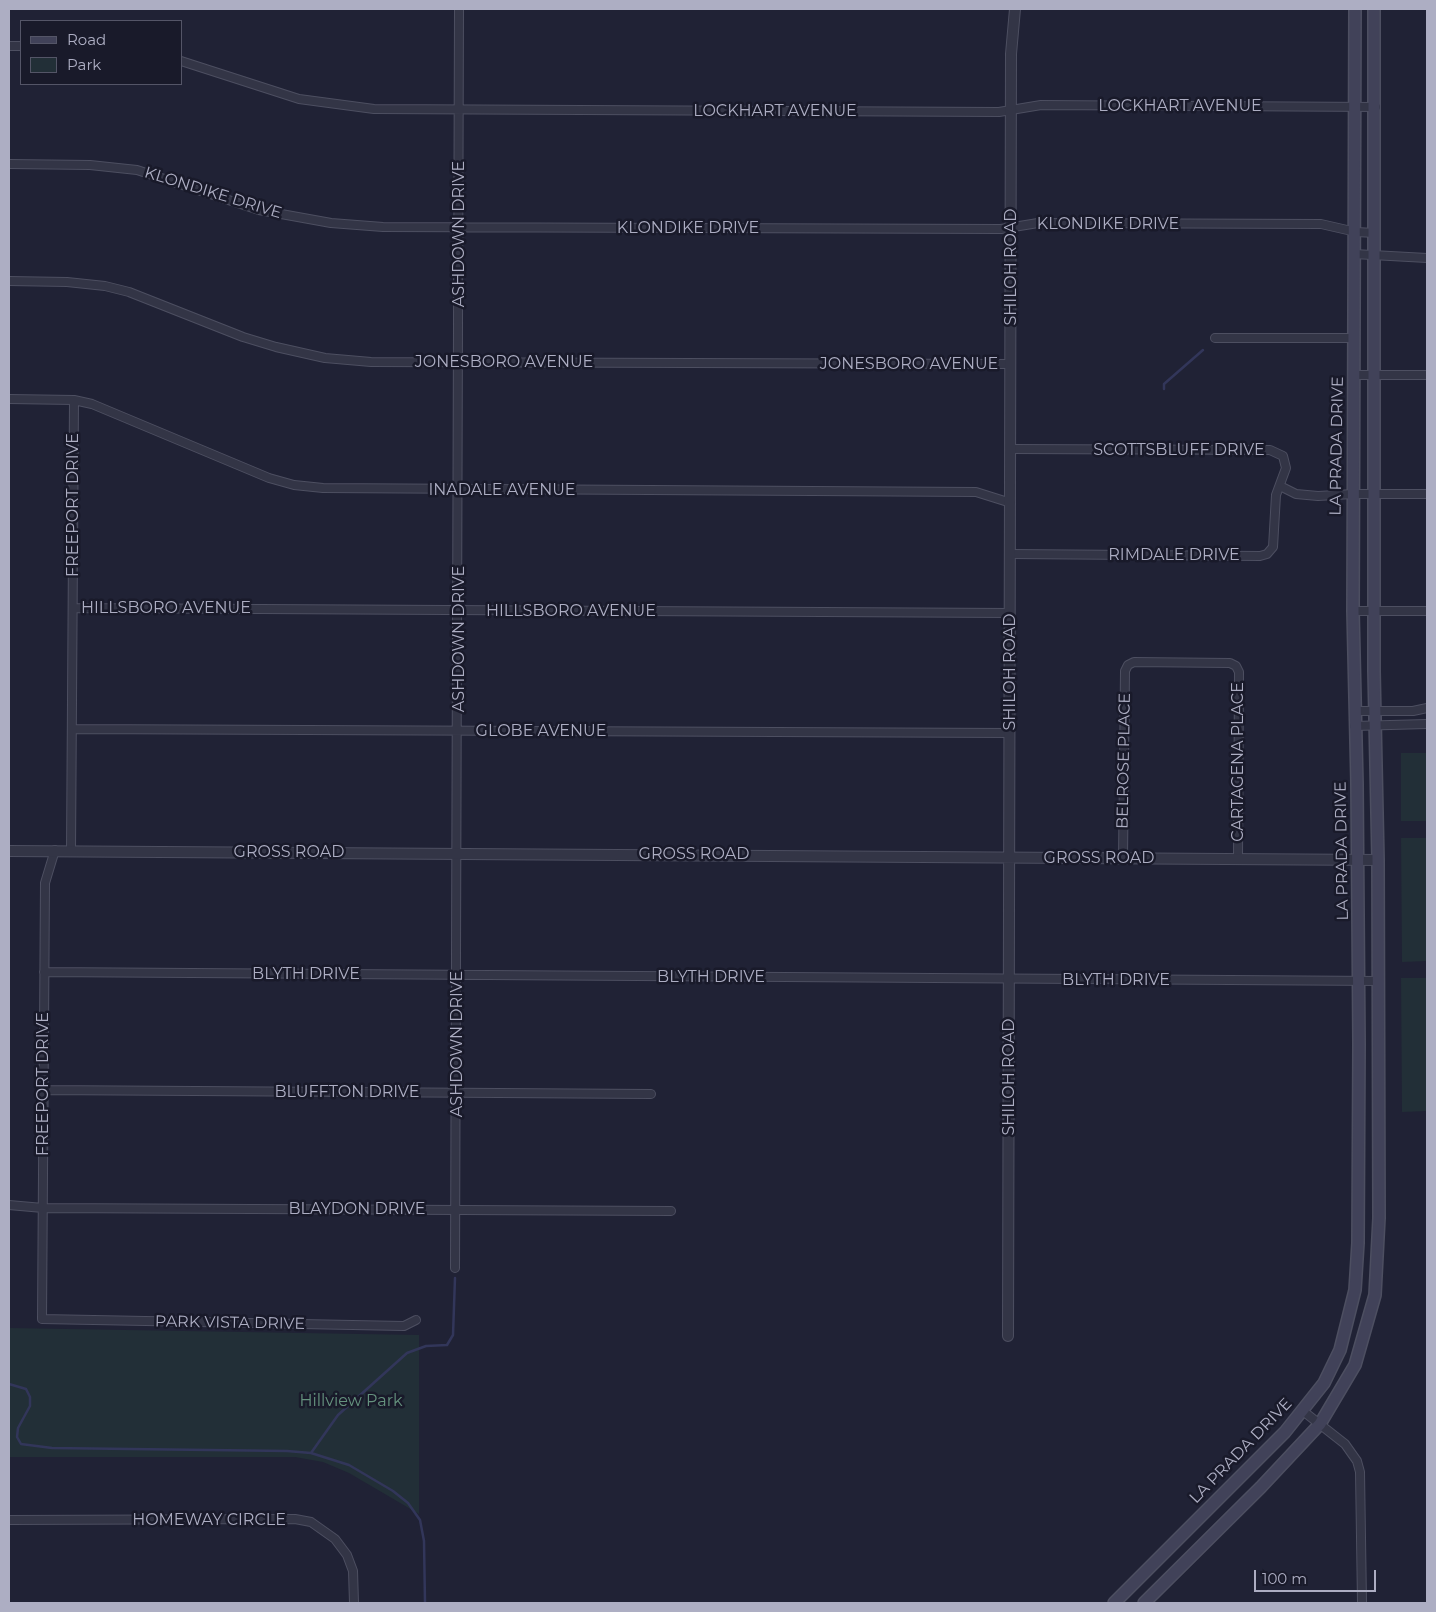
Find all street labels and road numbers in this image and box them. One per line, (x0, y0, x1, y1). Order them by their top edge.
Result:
street label: LOCKHART AVENUE (1098, 96, 1262, 116)
street label: LOCKHART AVENUE (693, 101, 857, 121)
street label: ASHDOWN DRIVE (449, 161, 469, 307)
street label: KLONDIKE DRIVE (142, 163, 284, 223)
street label: SHILOH ROAD (1001, 208, 1021, 326)
street label: KLONDIKE DRIVE (1037, 214, 1179, 234)
street label: KLONDIKE DRIVE (617, 218, 759, 238)
street label: JONESBORO AVENUE (415, 352, 593, 372)
street label: JONESBORO AVENUE (820, 354, 998, 374)
street label: LA PRADA DRIVE (1326, 376, 1348, 516)
street label: FREEPORT DRIVE (63, 433, 83, 577)
street label: SCOTTSBLUFF DRIVE (1093, 440, 1265, 460)
street label: INADALE AVENUE (428, 480, 576, 500)
street label: RIMDALE DRIVE (1108, 545, 1240, 565)
street label: ASHDOWN DRIVE (449, 566, 469, 712)
street label: HILLSBORO AVENUE (81, 598, 251, 618)
street label: HILLSBORO AVENUE (486, 601, 656, 621)
street label: SHILOH ROAD (1000, 613, 1020, 731)
street label: CARTAGENA PLACE (1228, 682, 1248, 842)
street label: BELROSE PLACE (1113, 693, 1135, 829)
street label: GLOBE AVENUE (476, 721, 606, 741)
street label: LA PRADA DRIVE (1331, 781, 1353, 921)
street label: GROSS ROAD (234, 842, 344, 862)
street label: GROSS ROAD (639, 844, 749, 864)
street label: GROSS ROAD (1044, 848, 1154, 868)
street label: BLYTH DRIVE (252, 964, 360, 984)
street label: BLYTH DRIVE (657, 967, 765, 987)
street label: BLYTH DRIVE (1062, 970, 1170, 990)
street label: ASHDOWN DRIVE (447, 971, 467, 1117)
street label: FREEPORT DRIVE (33, 1012, 53, 1156)
street label: SHILOH ROAD (999, 1018, 1019, 1136)
street label: BLUFFTON DRIVE (275, 1082, 419, 1102)
street label: BLAYDON DRIVE (289, 1199, 425, 1219)
street label: PARK VISTA DRIVE (155, 1312, 305, 1334)
street label: LA PRADA DRIVE (1186, 1394, 1296, 1508)
street label: HOMEWAY CIRCLE (132, 1510, 286, 1530)

